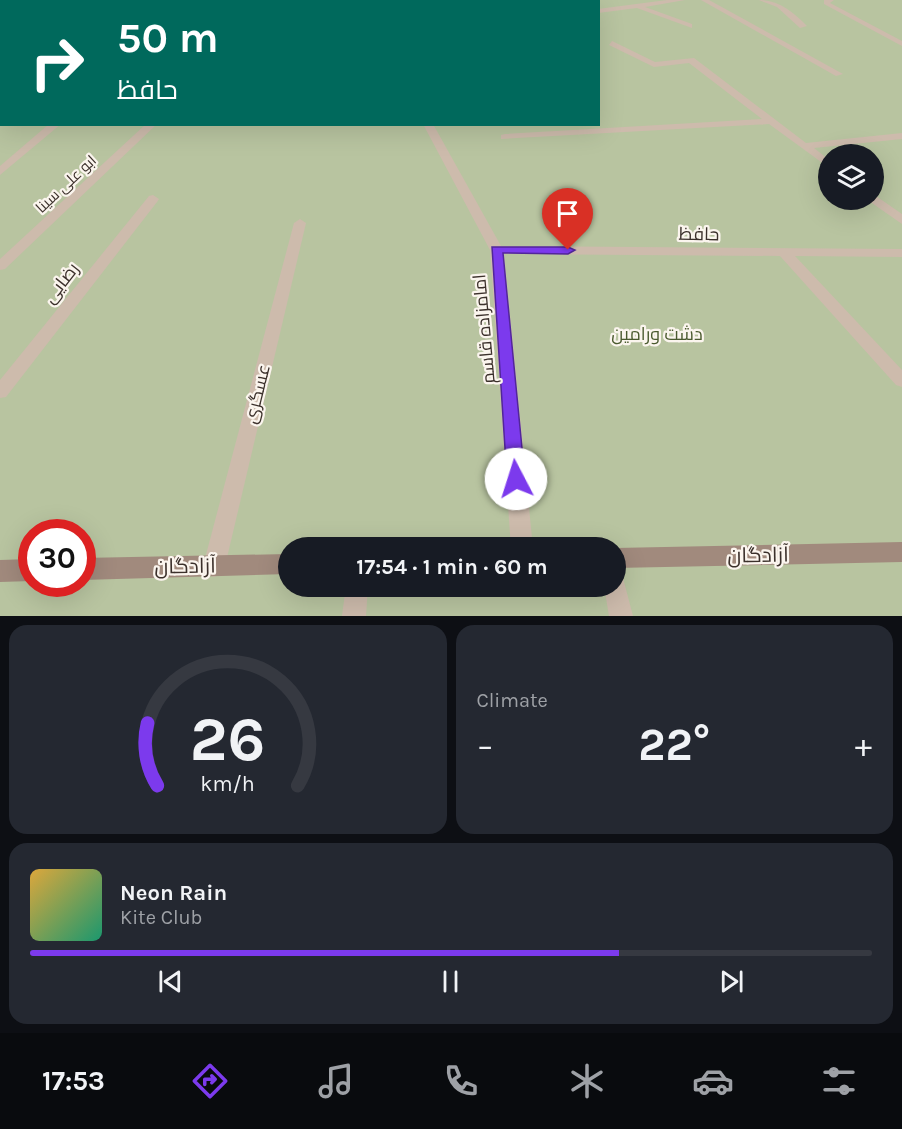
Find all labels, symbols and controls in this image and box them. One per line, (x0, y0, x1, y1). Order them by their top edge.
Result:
text: 50 m (117, 13, 219, 63)
icon: right (18, 24, 96, 102)
text: حافظ (117, 74, 178, 106)
map controls (818, 144, 884, 210)
button: layers (818, 144, 884, 210)
street label: ابو علی سینا (32, 151, 101, 217)
pin (542, 188, 593, 250)
icon: arrive (551, 197, 584, 230)
street label: حافظ (679, 223, 719, 245)
street label: رضایی (38, 258, 84, 308)
street label: امامزاده قاسم (468, 273, 501, 385)
park label: دشت ورامین (611, 323, 703, 345)
street label: عسگری (239, 362, 275, 426)
position arrow (484, 447, 548, 511)
speed limit sign: 30 (18, 519, 96, 597)
street label: آزادگان (727, 542, 789, 569)
street label: آزادگان (154, 553, 216, 580)
text: 17:54 · 1 min · 60 m (356, 554, 548, 580)
text: Climate (477, 689, 548, 712)
text: 26 (190, 703, 266, 776)
text: 22° (638, 719, 710, 771)
text: − (477, 726, 494, 764)
text: + (855, 726, 872, 764)
text: km/h (201, 772, 255, 797)
text: Neon Rain (120, 880, 227, 906)
text: Kite Club (120, 906, 202, 929)
icon: previous (154, 965, 187, 998)
icon: pause (434, 965, 467, 998)
icon: next (715, 965, 748, 998)
icon: directions (189, 1060, 231, 1102)
icon: music (315, 1060, 357, 1102)
icon: phone (440, 1060, 482, 1102)
icon: climate (566, 1060, 608, 1102)
icon: car (692, 1060, 734, 1102)
icon: filters (818, 1060, 860, 1102)
text: 17:53 (42, 1065, 105, 1097)

